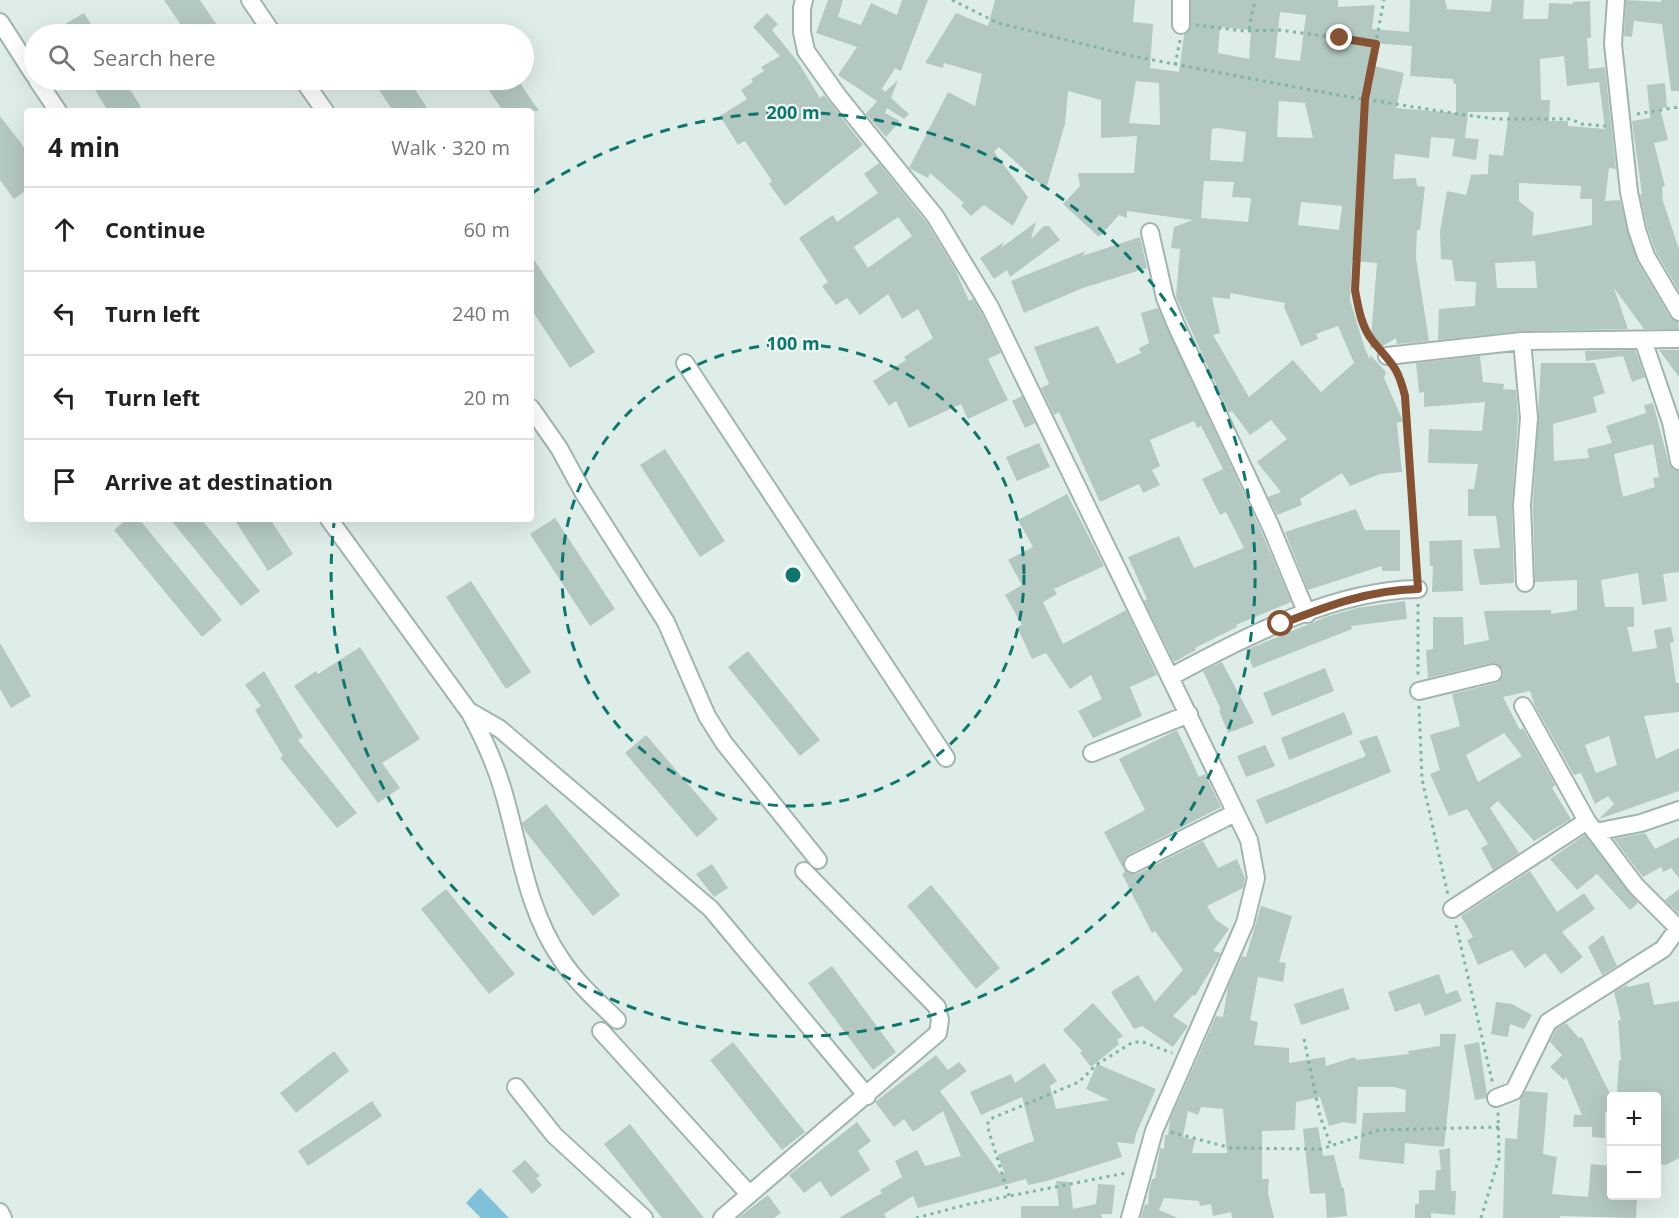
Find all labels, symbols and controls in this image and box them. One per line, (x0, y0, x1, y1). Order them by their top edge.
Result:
search box (24, 24, 534, 90)
route end (1326, 24, 1352, 50)
icon: search (45, 41, 78, 74)
text: Search here (93, 42, 216, 72)
text: 200 m (766, 100, 820, 124)
text: 4 min (48, 129, 120, 165)
text: Walk · 320 m (391, 134, 510, 161)
icon: ahead (48, 213, 81, 246)
text: Continue (105, 214, 205, 244)
text: 60 m (463, 216, 510, 243)
icon: left (48, 297, 81, 330)
text: Turn left (105, 298, 200, 328)
text: 240 m (452, 300, 510, 327)
text: 100 m (766, 331, 820, 355)
icon: left (48, 381, 81, 414)
text: Turn left (105, 382, 200, 412)
text: 20 m (463, 384, 510, 411)
icon: arrive (48, 465, 81, 498)
text: Arrive at destination (105, 466, 333, 496)
centre of rings (783, 565, 803, 585)
route start (1267, 610, 1293, 636)
map controls (1607, 1092, 1661, 1200)
button: + (1607, 1092, 1661, 1146)
button: − (1607, 1146, 1661, 1200)

